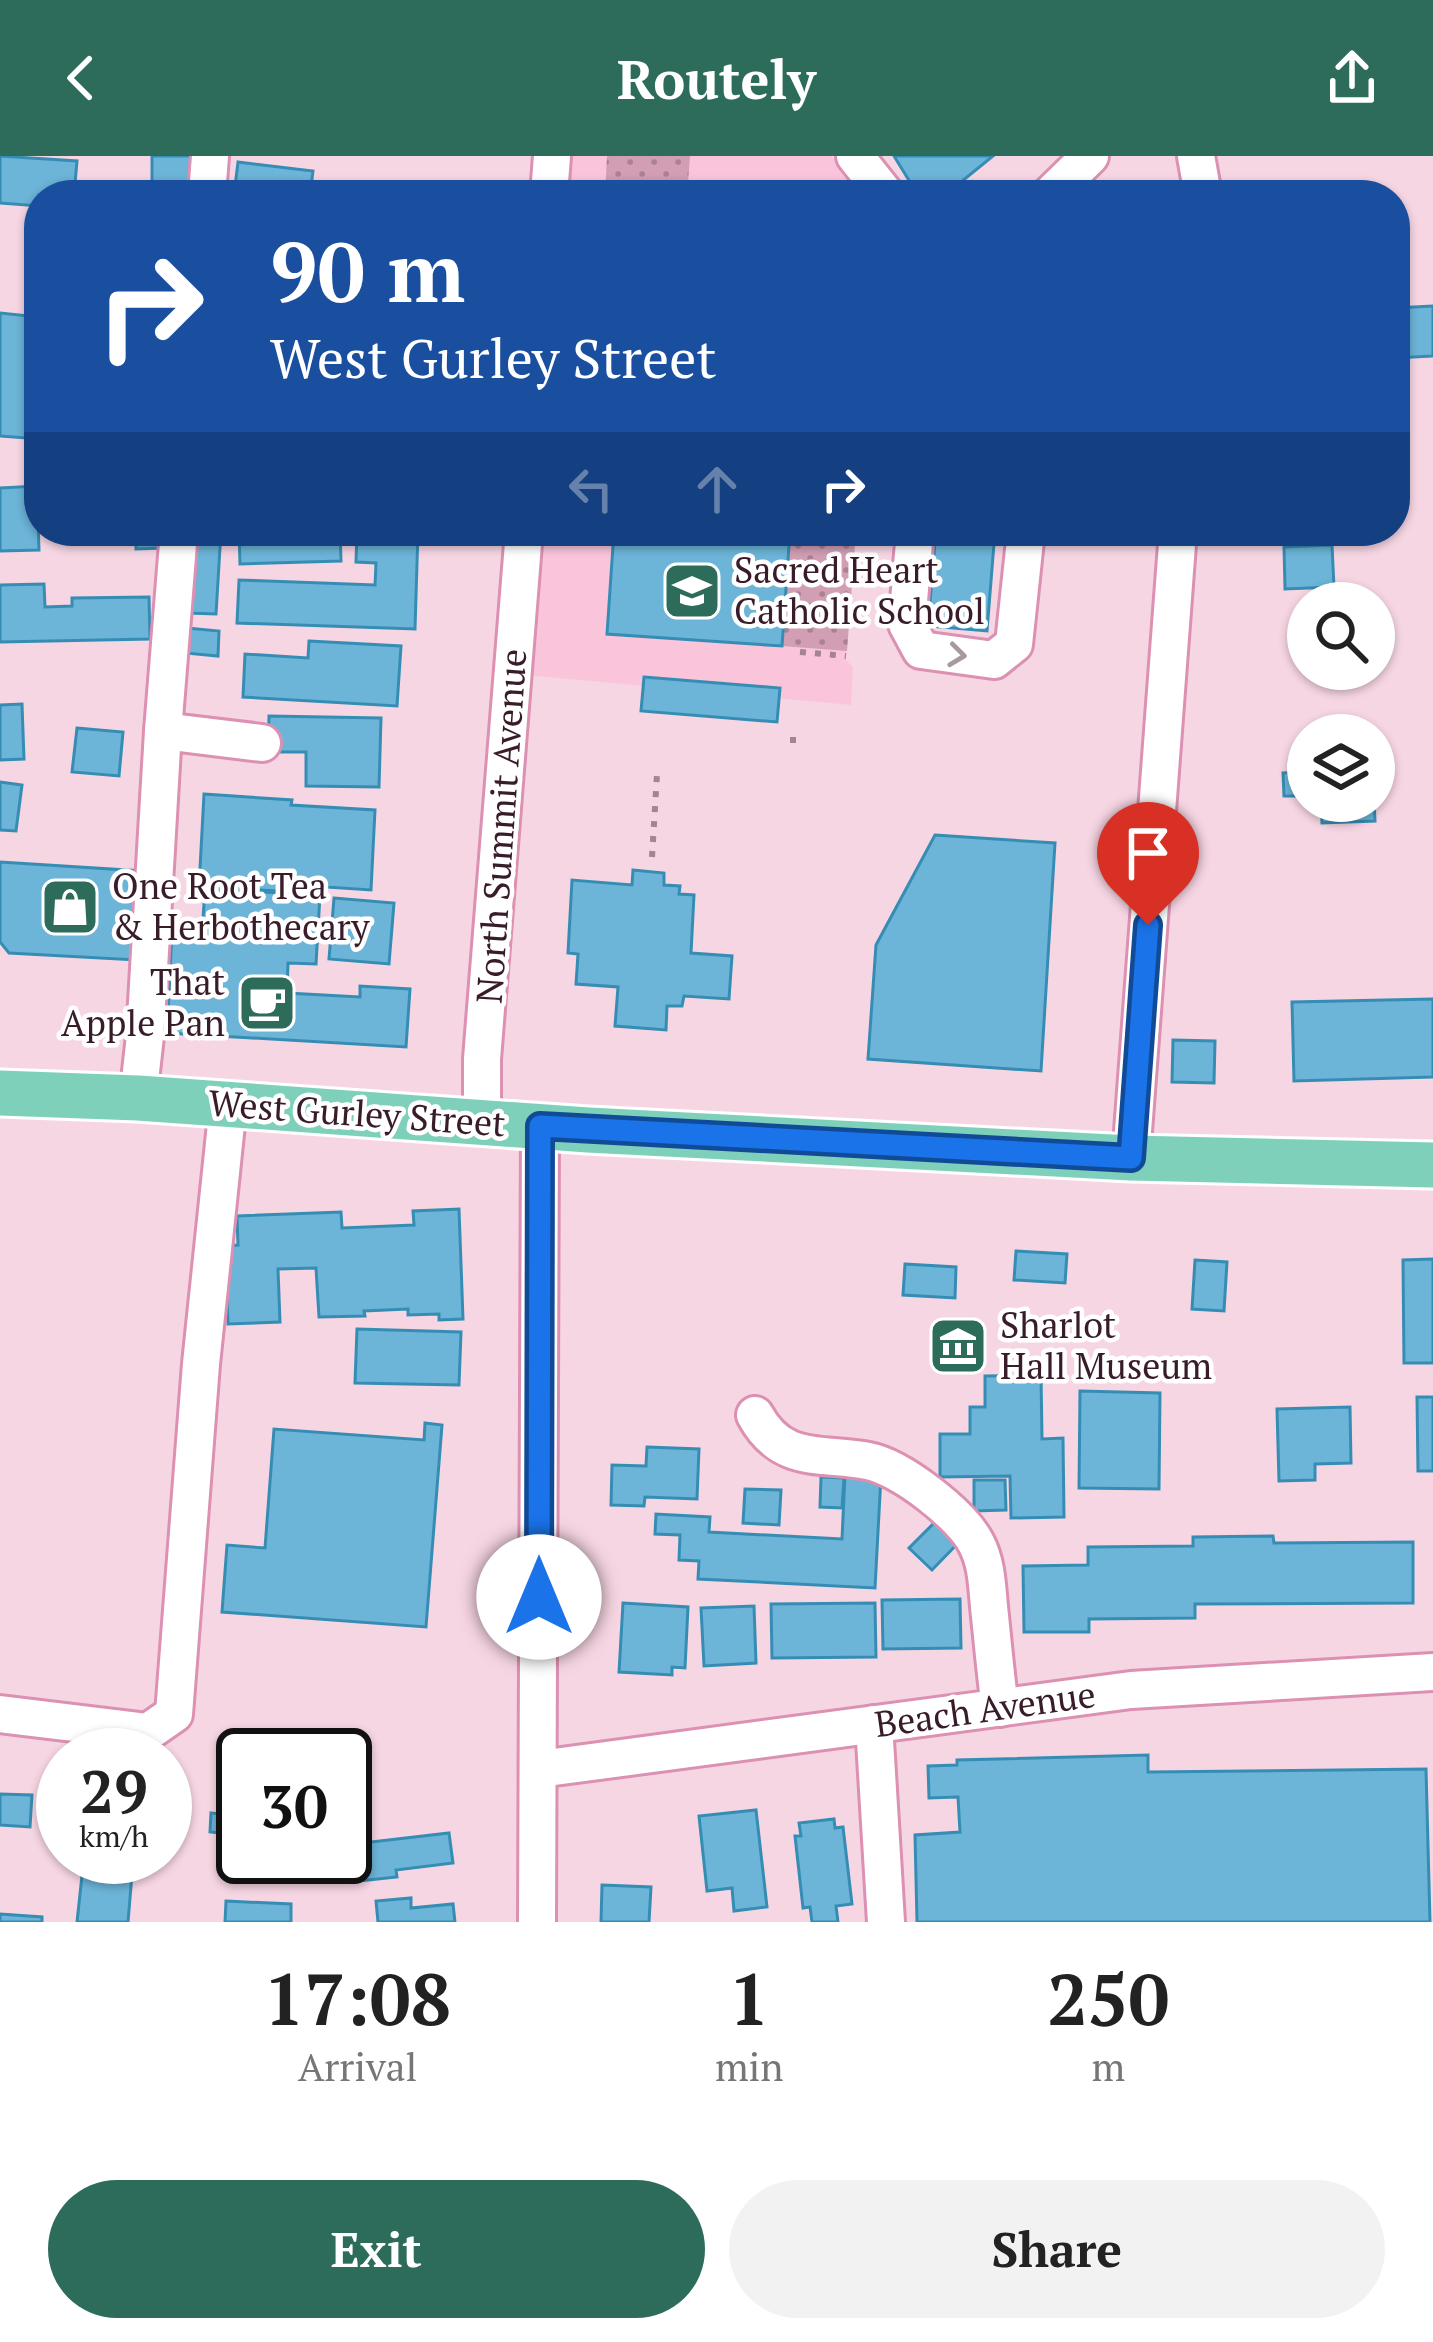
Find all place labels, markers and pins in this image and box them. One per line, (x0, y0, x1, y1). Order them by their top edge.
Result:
place label: Sacred Heart Catholic School (734, 546, 985, 634)
school or university icon: Sacred Heart Catholic School (661, 560, 723, 622)
pin (1097, 802, 1199, 925)
place label: One Root Tea & Herbothecary (112, 862, 370, 950)
shop icon: One Root Tea & Herbothecary (39, 876, 101, 938)
place label: That Apple Pan (61, 958, 225, 1046)
cafe icon: That Apple Pan (236, 972, 298, 1034)
place label: Sharlot Hall Museum (1000, 1301, 1212, 1389)
museum icon: Sharlot Hall Museum (927, 1315, 989, 1377)

